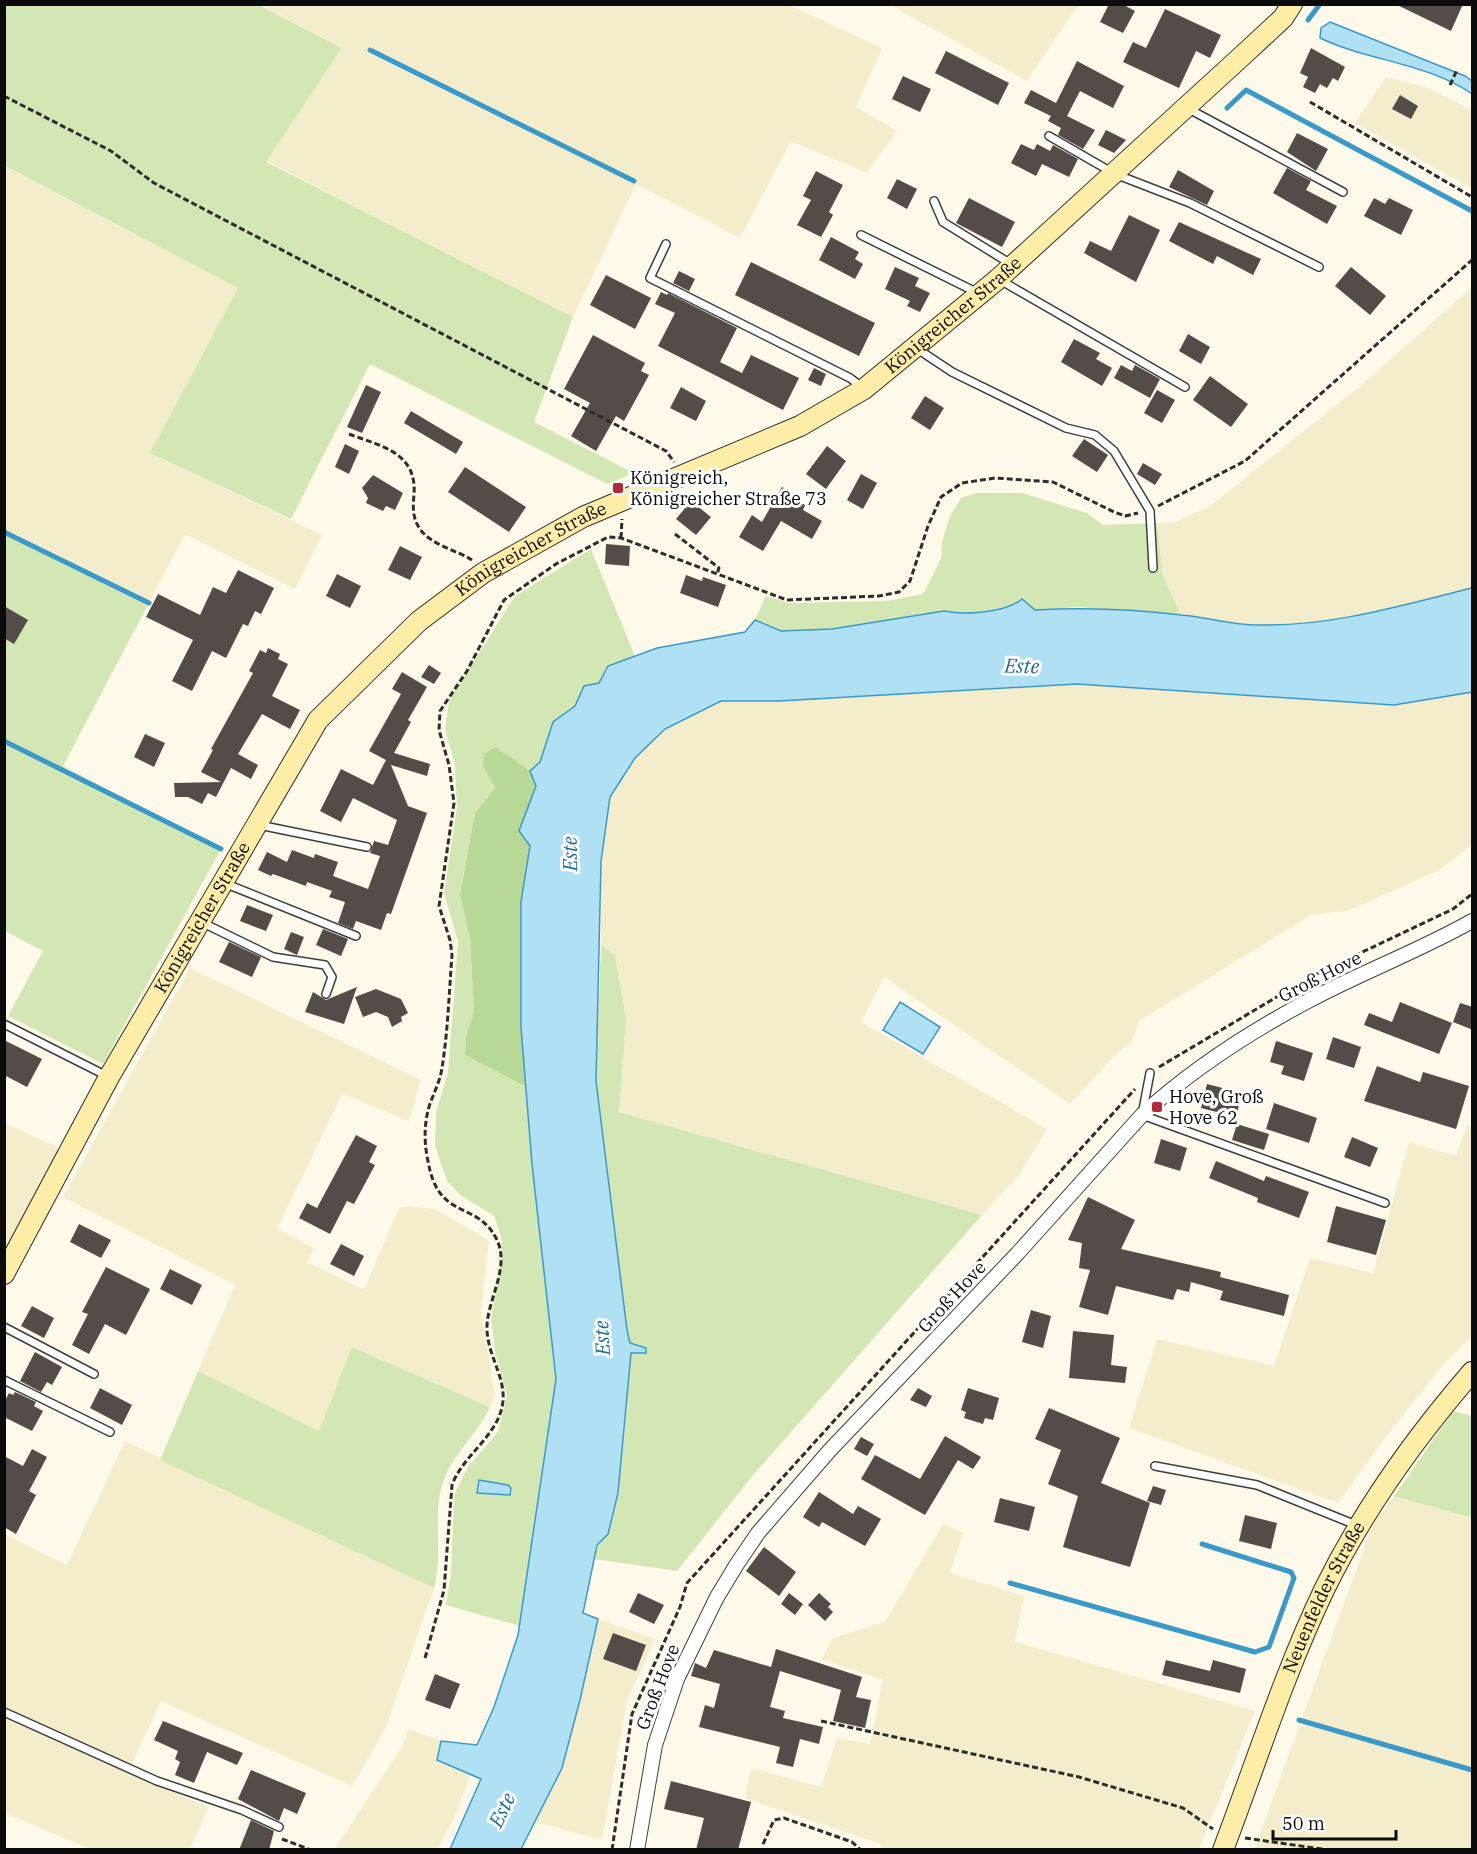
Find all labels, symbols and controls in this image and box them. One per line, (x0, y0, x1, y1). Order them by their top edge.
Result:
street label: Königreicher Straße (880, 251, 1026, 378)
place label: Königreich, Königreicher Straße 73 (630, 466, 827, 510)
marker: Königreich, Königreicher Straße 73 (611, 481, 625, 495)
street label: Königreicher Straße (450, 496, 610, 601)
water label: Este (1003, 651, 1040, 680)
water label: Este (556, 836, 583, 873)
street label: Königreicher Straße (149, 838, 255, 997)
street label: Groß Hove (1274, 946, 1365, 1007)
place label: Hove, Groß Hove 62 (1169, 1085, 1264, 1129)
marker: Hove, Groß Hove 62 (1150, 1100, 1164, 1114)
street label: Groß Hove (913, 1256, 991, 1337)
water label: Este (587, 1320, 616, 1357)
street label: Neuenfelder Straße (1277, 1517, 1370, 1677)
street label: Groß Hove (631, 1641, 684, 1733)
water label: Este (481, 1788, 521, 1832)
scale bar (1273, 1803, 1396, 1841)
text: 50 m (1282, 1812, 1325, 1835)

